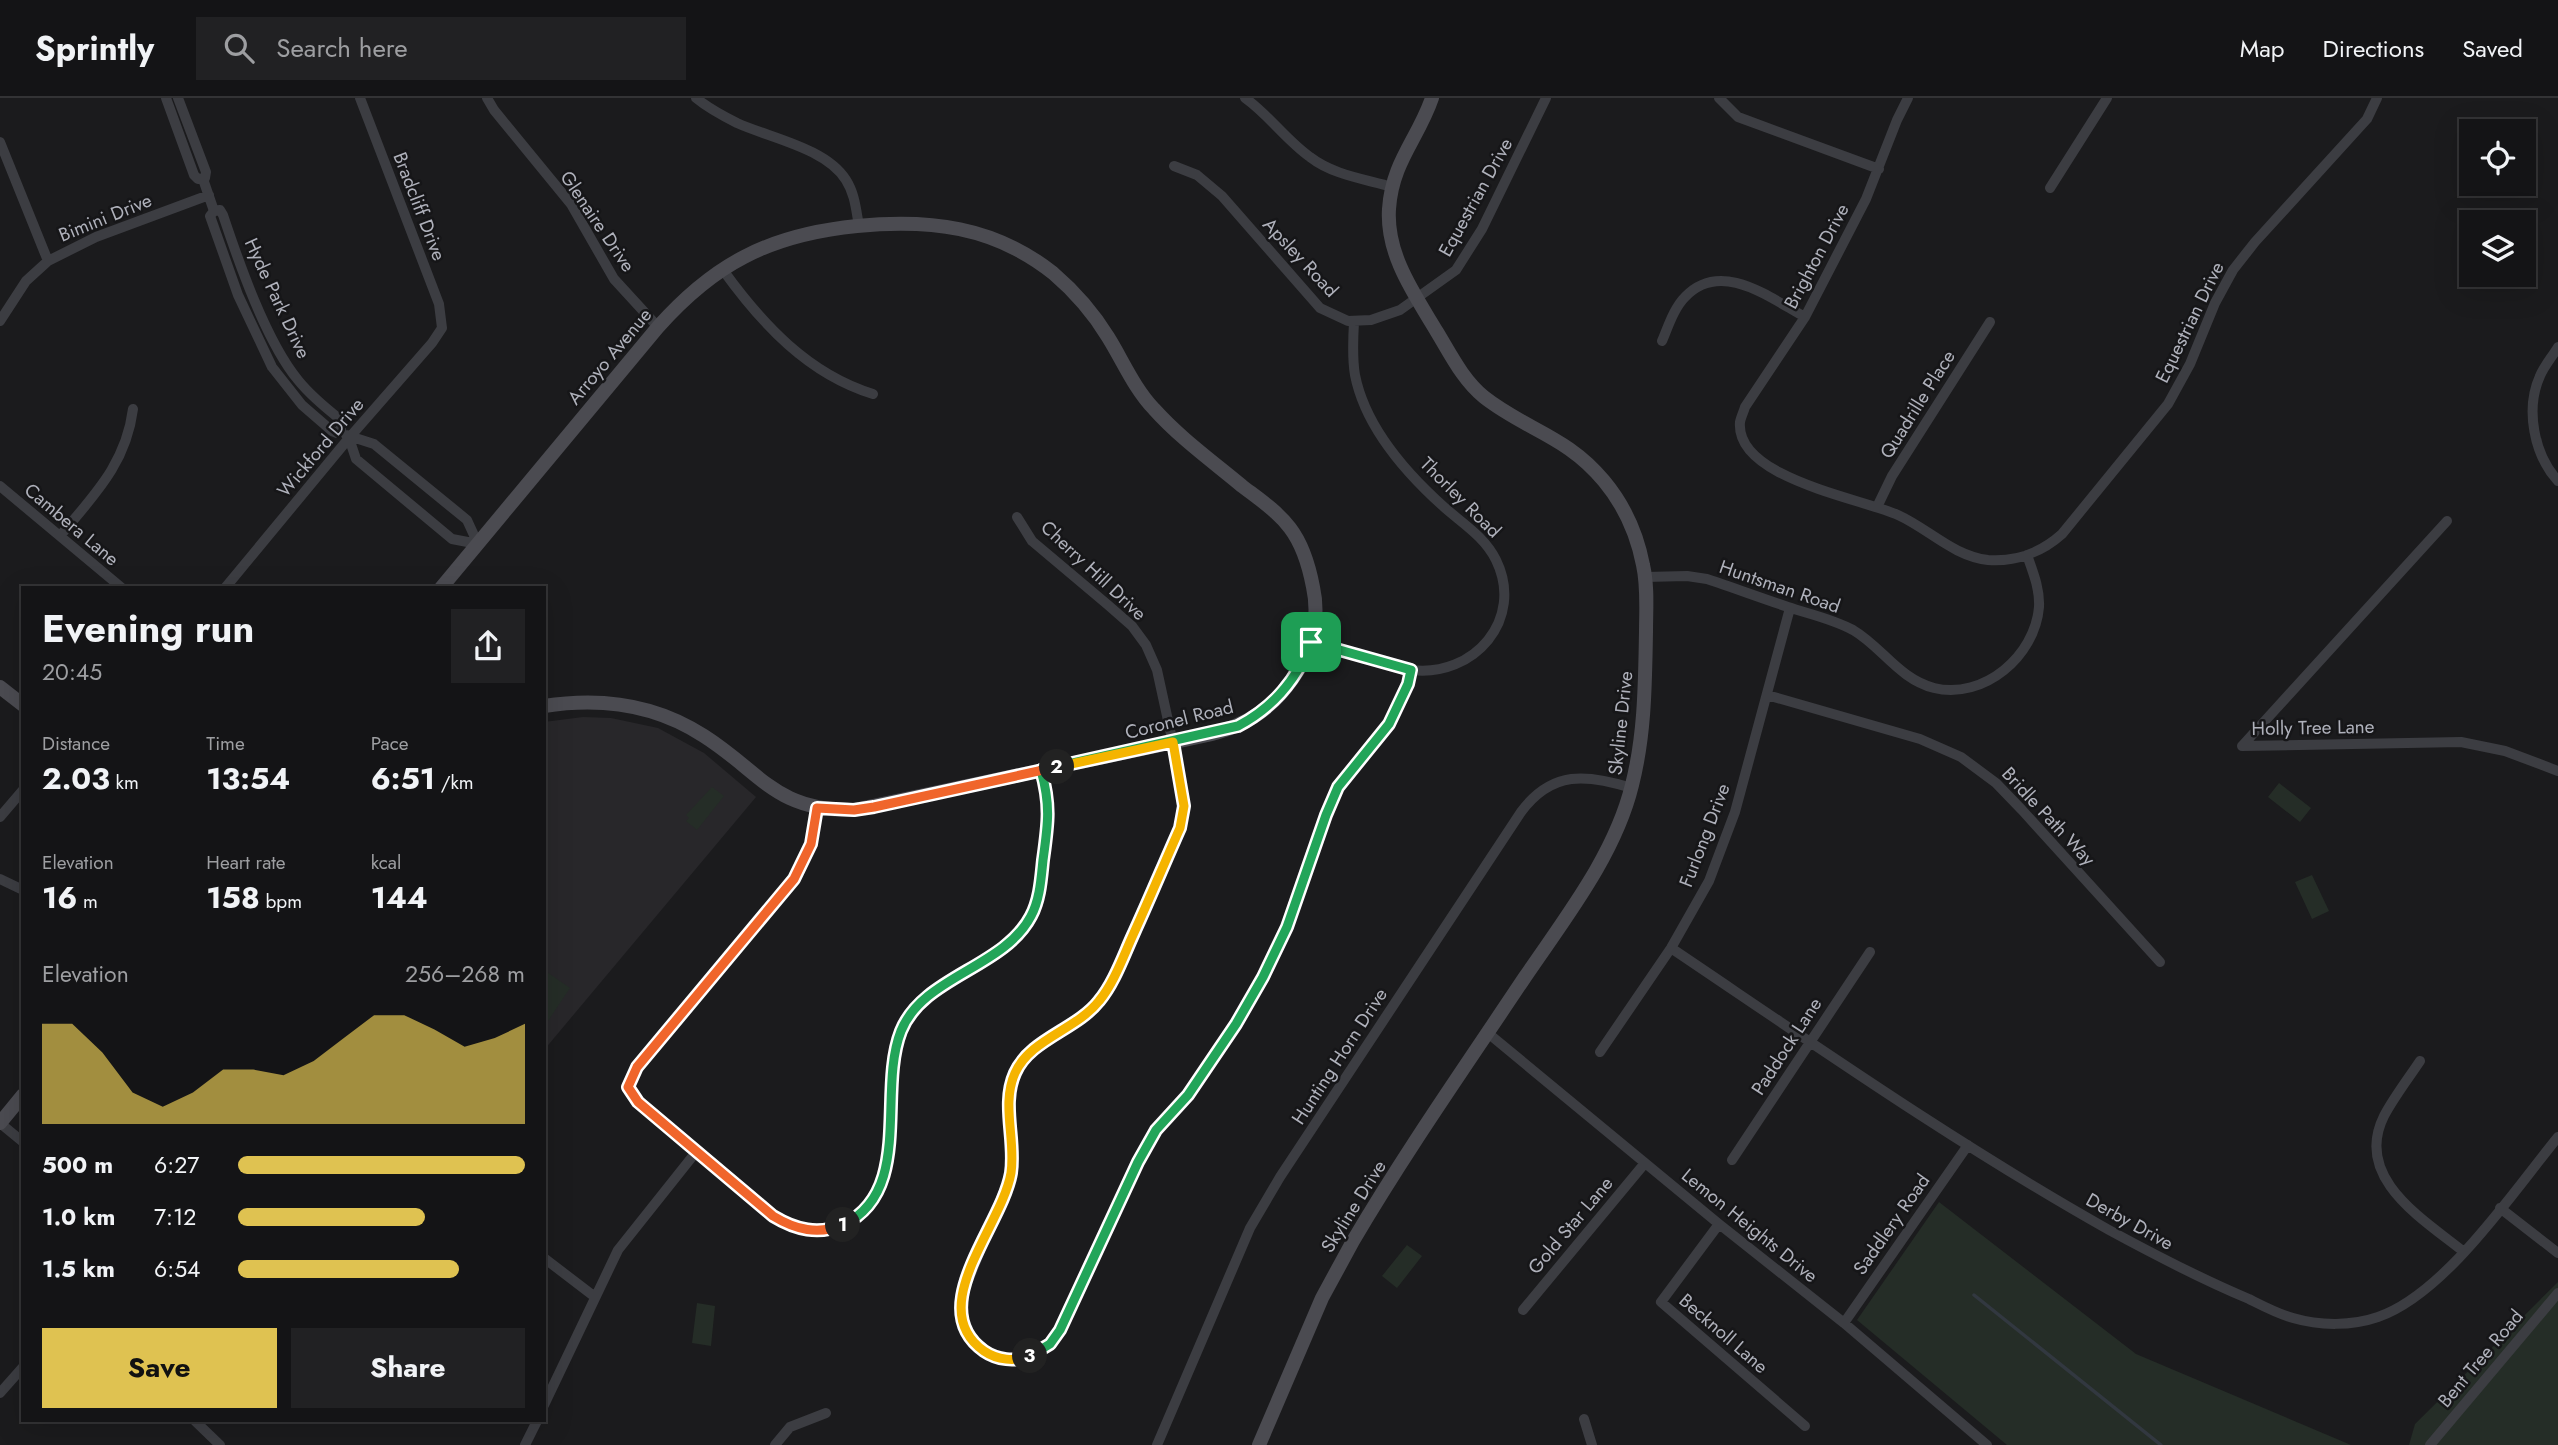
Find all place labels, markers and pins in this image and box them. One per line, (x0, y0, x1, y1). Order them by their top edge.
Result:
pin (1281, 612, 1341, 672)
pin: 2 (1040, 750, 1074, 784)
pin: 1 (826, 1208, 860, 1242)
pin: 3 (1012, 1338, 1048, 1374)

